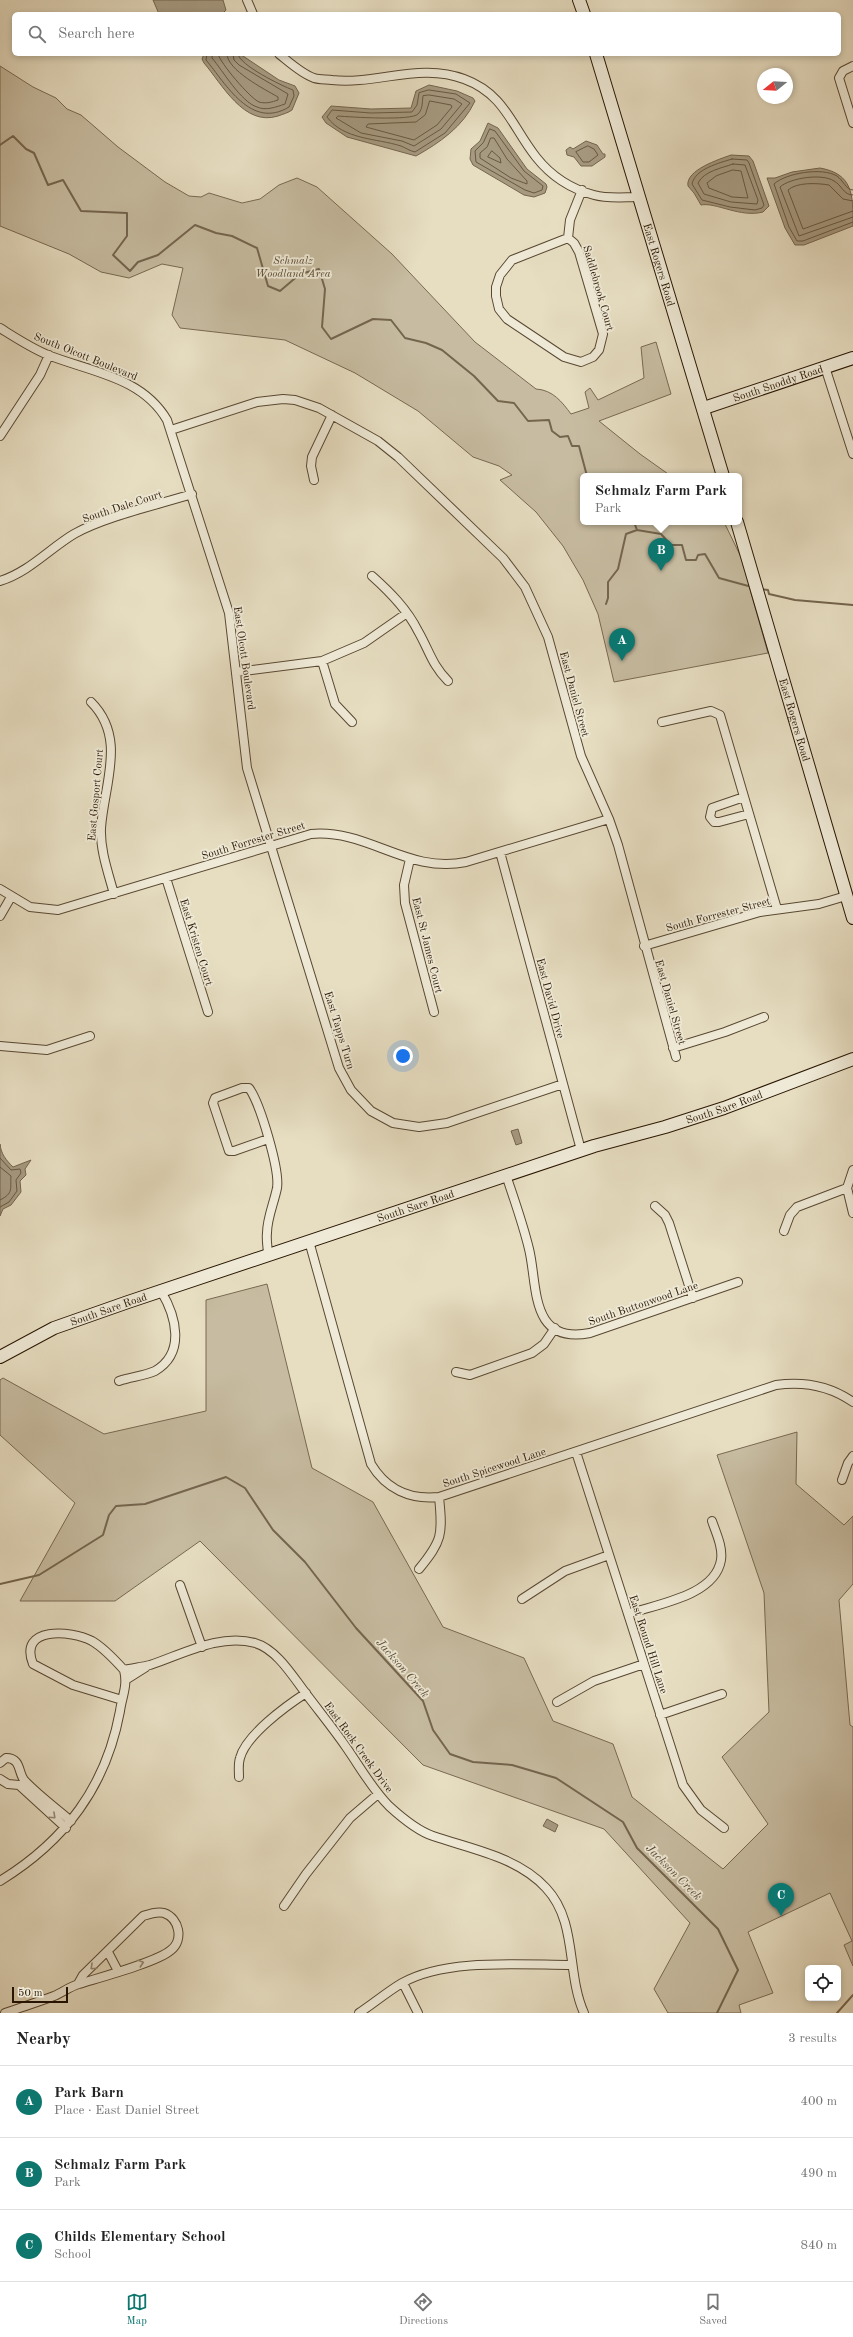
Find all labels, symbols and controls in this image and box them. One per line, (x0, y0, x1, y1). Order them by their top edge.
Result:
search box (12, 12, 841, 56)
icon: search (26, 23, 48, 45)
text: Search here (58, 27, 135, 42)
north arrow (757, 68, 793, 104)
street label: East Rogers Road (640, 222, 676, 308)
street label: Saddlebrook Court (580, 244, 615, 333)
park label: Schmalz Woodland Area (255, 256, 331, 280)
street label: South Olcott Boulevard (32, 332, 139, 383)
street label: South Snoddy Road (732, 364, 825, 405)
popup (580, 473, 742, 525)
text: Schmalz Farm Park (595, 484, 727, 499)
street label: South Dale Court (81, 489, 164, 526)
text: Park (595, 502, 622, 515)
pin: B (648, 538, 674, 571)
street label: East Olcott Boulevard (231, 606, 256, 711)
pin: A (609, 628, 635, 661)
street label: East Daniel Street (557, 651, 590, 738)
street label: East Rogers Road (776, 677, 811, 763)
street label: East Gosport Court (87, 748, 106, 842)
street label: South Forrester Street (200, 820, 307, 862)
street label: East St James Court (409, 896, 444, 995)
street label: South Forrester Street (665, 896, 772, 935)
street label: East Kristen Court (177, 898, 214, 987)
street label: East David Drive (534, 957, 566, 1040)
street label: East Daniel Street (652, 959, 687, 1046)
street label: East Tapps Turn (321, 990, 356, 1071)
your location (393, 1046, 413, 1066)
street label: South Sare Road (685, 1090, 765, 1127)
street label: South Sare Road (376, 1189, 456, 1225)
street label: South Buttonwood Lane (587, 1280, 700, 1328)
street label: South Sare Road (69, 1292, 149, 1329)
street label: South Spicewood Lane (441, 1447, 548, 1490)
street label: East Round Hill Lane (626, 1594, 669, 1695)
water label: Jackson Creek (374, 1637, 431, 1700)
street label: East Rock Creek Drive (321, 1701, 394, 1795)
one-way arrow (48, 1811, 56, 1819)
water label: Jackson Creek (643, 1842, 704, 1903)
pin: C (768, 1883, 794, 1916)
one-way arrow (137, 1959, 144, 1968)
one-way arrow (90, 1962, 97, 1969)
map controls (805, 1965, 841, 2001)
button: locate (805, 1965, 841, 2001)
scale bar (12, 1985, 68, 2004)
text: 50 m (18, 1988, 43, 1999)
text: Nearby (16, 2031, 71, 2048)
text: 3 results (788, 2032, 837, 2045)
text: Park Barn (54, 2086, 124, 2101)
text: A (24, 2095, 34, 2108)
text: 400 m (800, 2095, 837, 2108)
text: Place · East Daniel Street (54, 2104, 199, 2117)
text: Schmalz Farm Park (54, 2158, 186, 2173)
text: B (24, 2167, 34, 2180)
text: 490 m (800, 2167, 837, 2180)
text: Park (54, 2176, 81, 2189)
text: Childs Elementary School (54, 2230, 226, 2245)
text: C (25, 2239, 33, 2252)
text: 840 m (800, 2239, 837, 2252)
text: School (54, 2248, 91, 2261)
tab: Map (126, 2291, 148, 2329)
tab: Directions (399, 2291, 448, 2329)
tab: Saved (699, 2291, 727, 2329)

